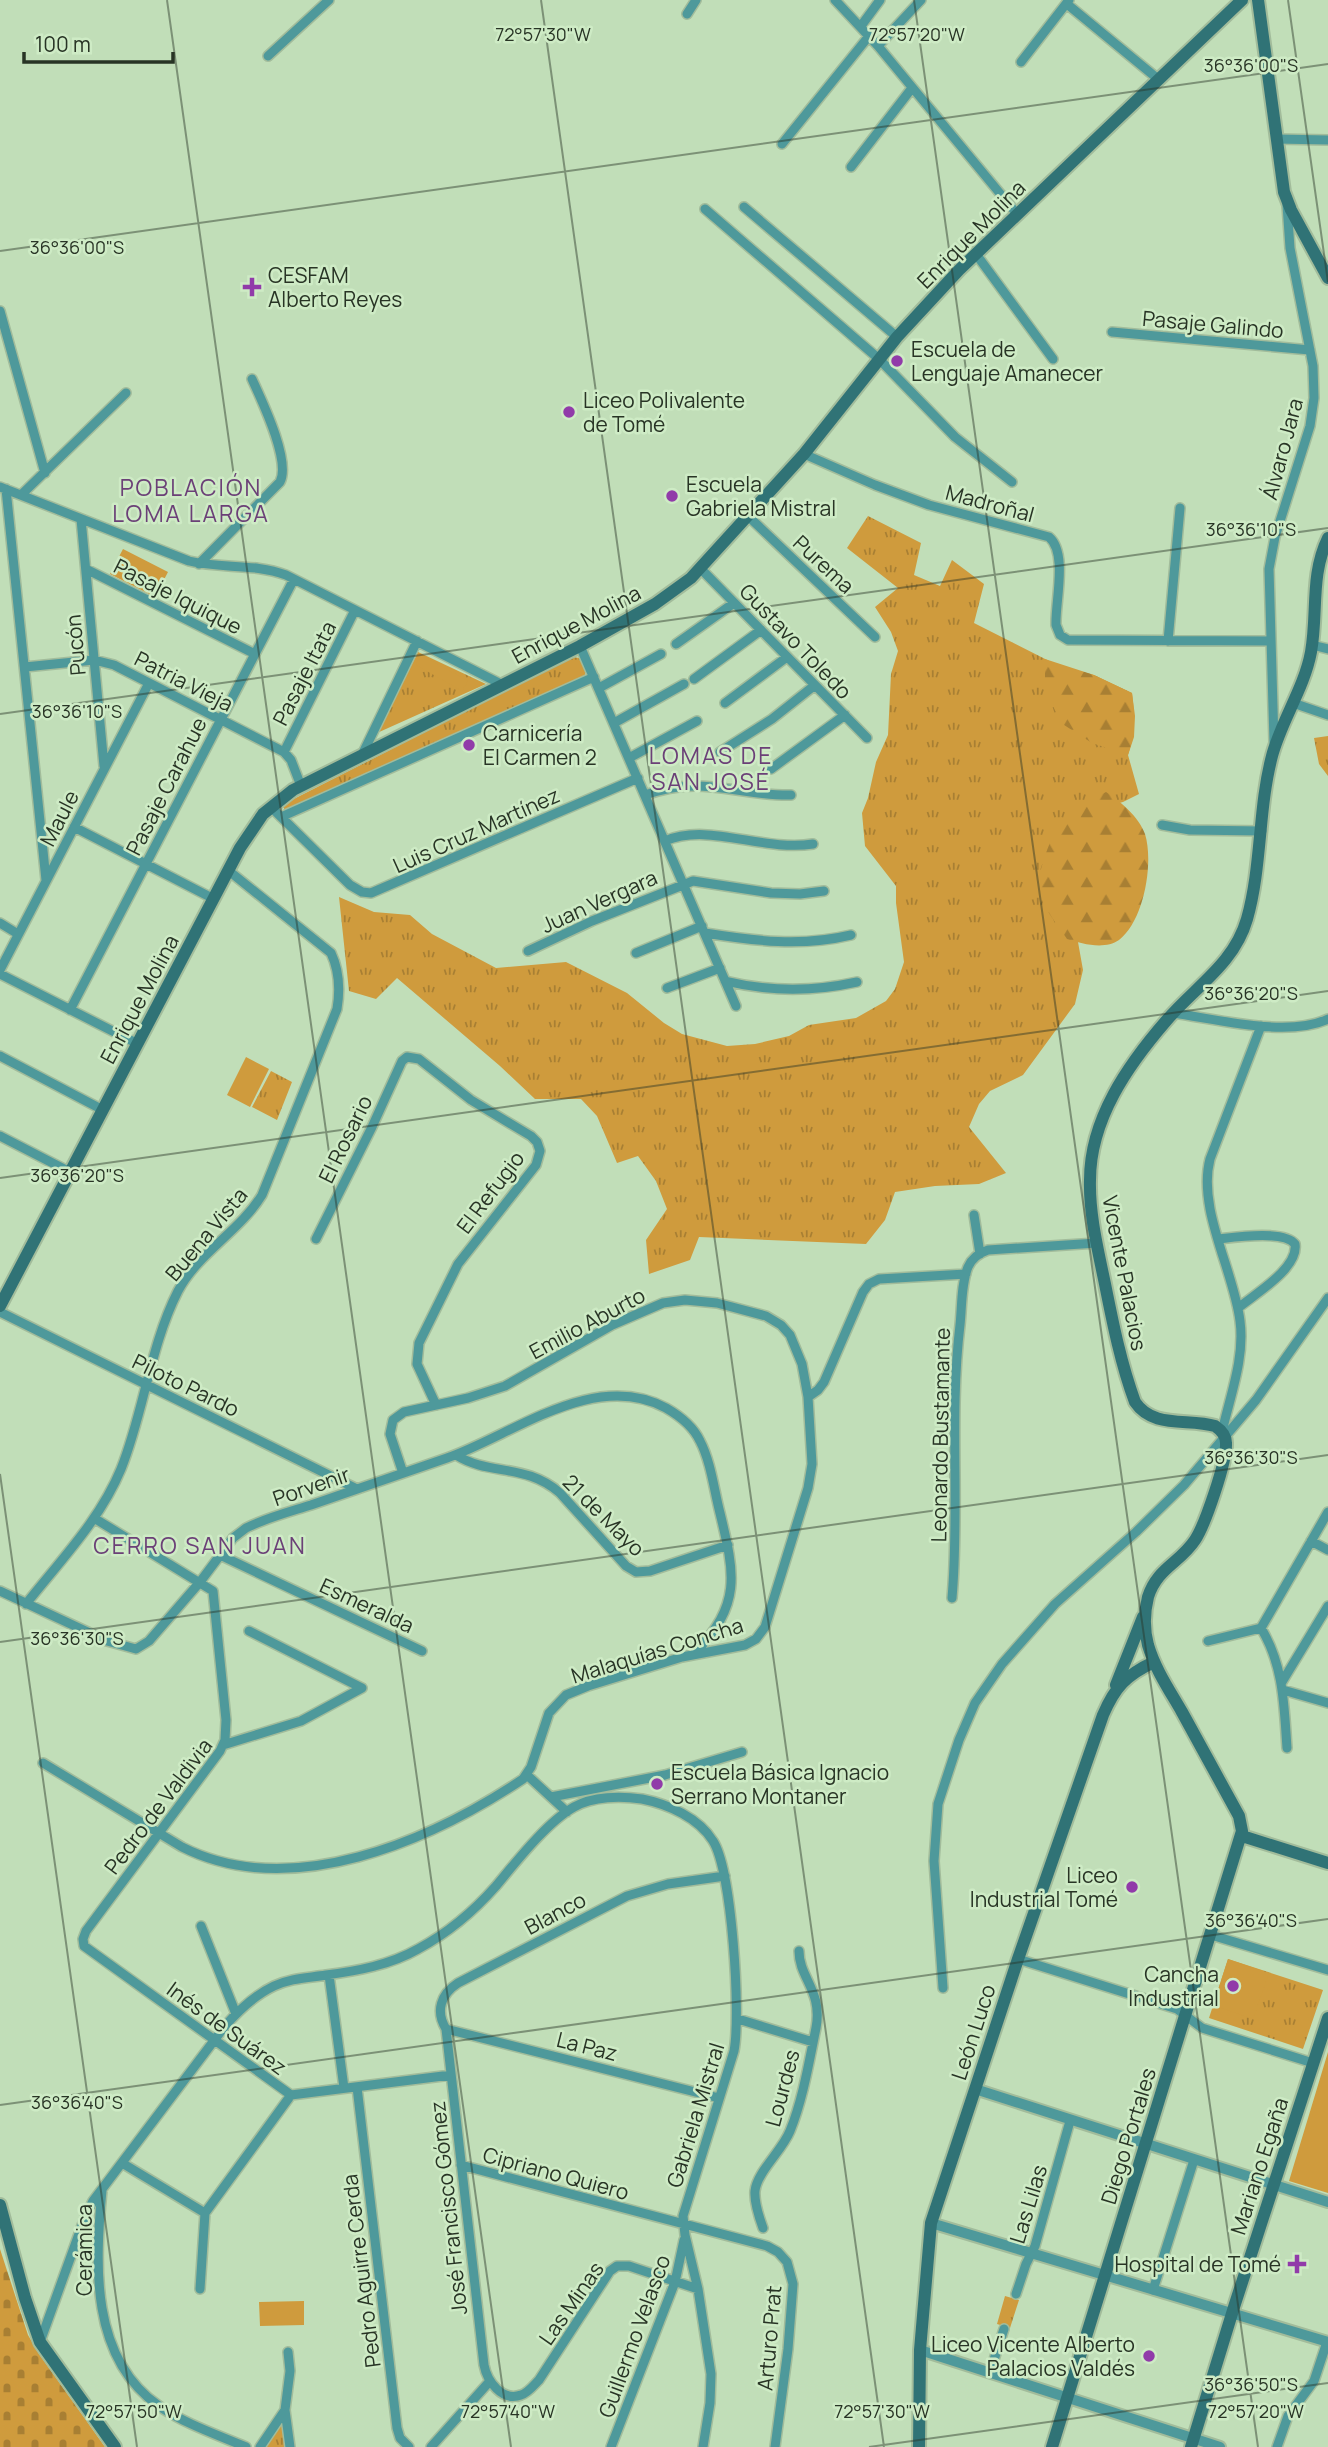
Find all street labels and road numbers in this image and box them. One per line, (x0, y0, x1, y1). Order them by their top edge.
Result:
street label: Enrique Molina (911, 174, 1031, 294)
street label: Pasaje Galindo (1141, 304, 1285, 344)
street label: Álvaro Jara (1255, 395, 1309, 503)
street label: Madroñal (943, 478, 1037, 528)
street label: Purema (787, 529, 861, 599)
street label: Pasaje Iquique (109, 552, 247, 640)
street label: Gustavo Toledo (734, 577, 858, 705)
street label: Enrique Molina (507, 578, 645, 670)
street label: Pucón (58, 613, 92, 677)
street label: Pasaje Itata (266, 616, 342, 730)
street label: Patria Vieja (130, 644, 238, 718)
street label: Pasaje Carahue (119, 712, 213, 860)
street label: Luis Cruz Martínez (388, 781, 564, 879)
street label: Maule (33, 785, 85, 851)
street label: Juan Vergara (537, 863, 661, 939)
street label: Enrique Molina (93, 930, 185, 1068)
street label: El Rosario (312, 1091, 378, 1187)
street label: El Refugio (450, 1145, 530, 1239)
street label: Buena Vista (159, 1181, 253, 1287)
street label: Vicente Palacios (1096, 1193, 1154, 1353)
street label: Emilio Aburto (524, 1281, 650, 1365)
street label: Leonardo Bustamante (924, 1327, 956, 1543)
street label: Piloto Pardo (128, 1347, 244, 1423)
street label: Porvenir (269, 1460, 354, 1512)
street label: 21 de Mayo (557, 1468, 651, 1562)
street label: Esmeralda (315, 1571, 419, 1639)
street label: Malaquías Concha (568, 1611, 746, 1689)
street label: Pedro de Valdivia (98, 1732, 218, 1880)
street label: Blanco (519, 1885, 591, 1941)
street label: Inés de Suárez (161, 1975, 293, 2081)
street label: León Luco (944, 1981, 1002, 2083)
street label: La Paz (554, 2025, 620, 2067)
street label: Gabriela Mistral (660, 2039, 730, 2191)
street label: Lourdes (758, 2046, 806, 2130)
street label: Diego Portales (1094, 2064, 1162, 2208)
street label: Mariano Egaña (1224, 2094, 1294, 2238)
street label: José Francisco Gómez (423, 2100, 473, 2316)
street label: Cipriano Quiero (480, 2140, 632, 2206)
street label: Las Lilas (1003, 2161, 1053, 2247)
street label: Pedro Aguirre Cerda (335, 2173, 387, 2369)
street label: Cerámica (70, 2204, 98, 2296)
street label: Guillermo Velasco (592, 2251, 676, 2421)
street label: Las Minas (532, 2256, 610, 2350)
street label: Arturo Prat (750, 2284, 788, 2392)

